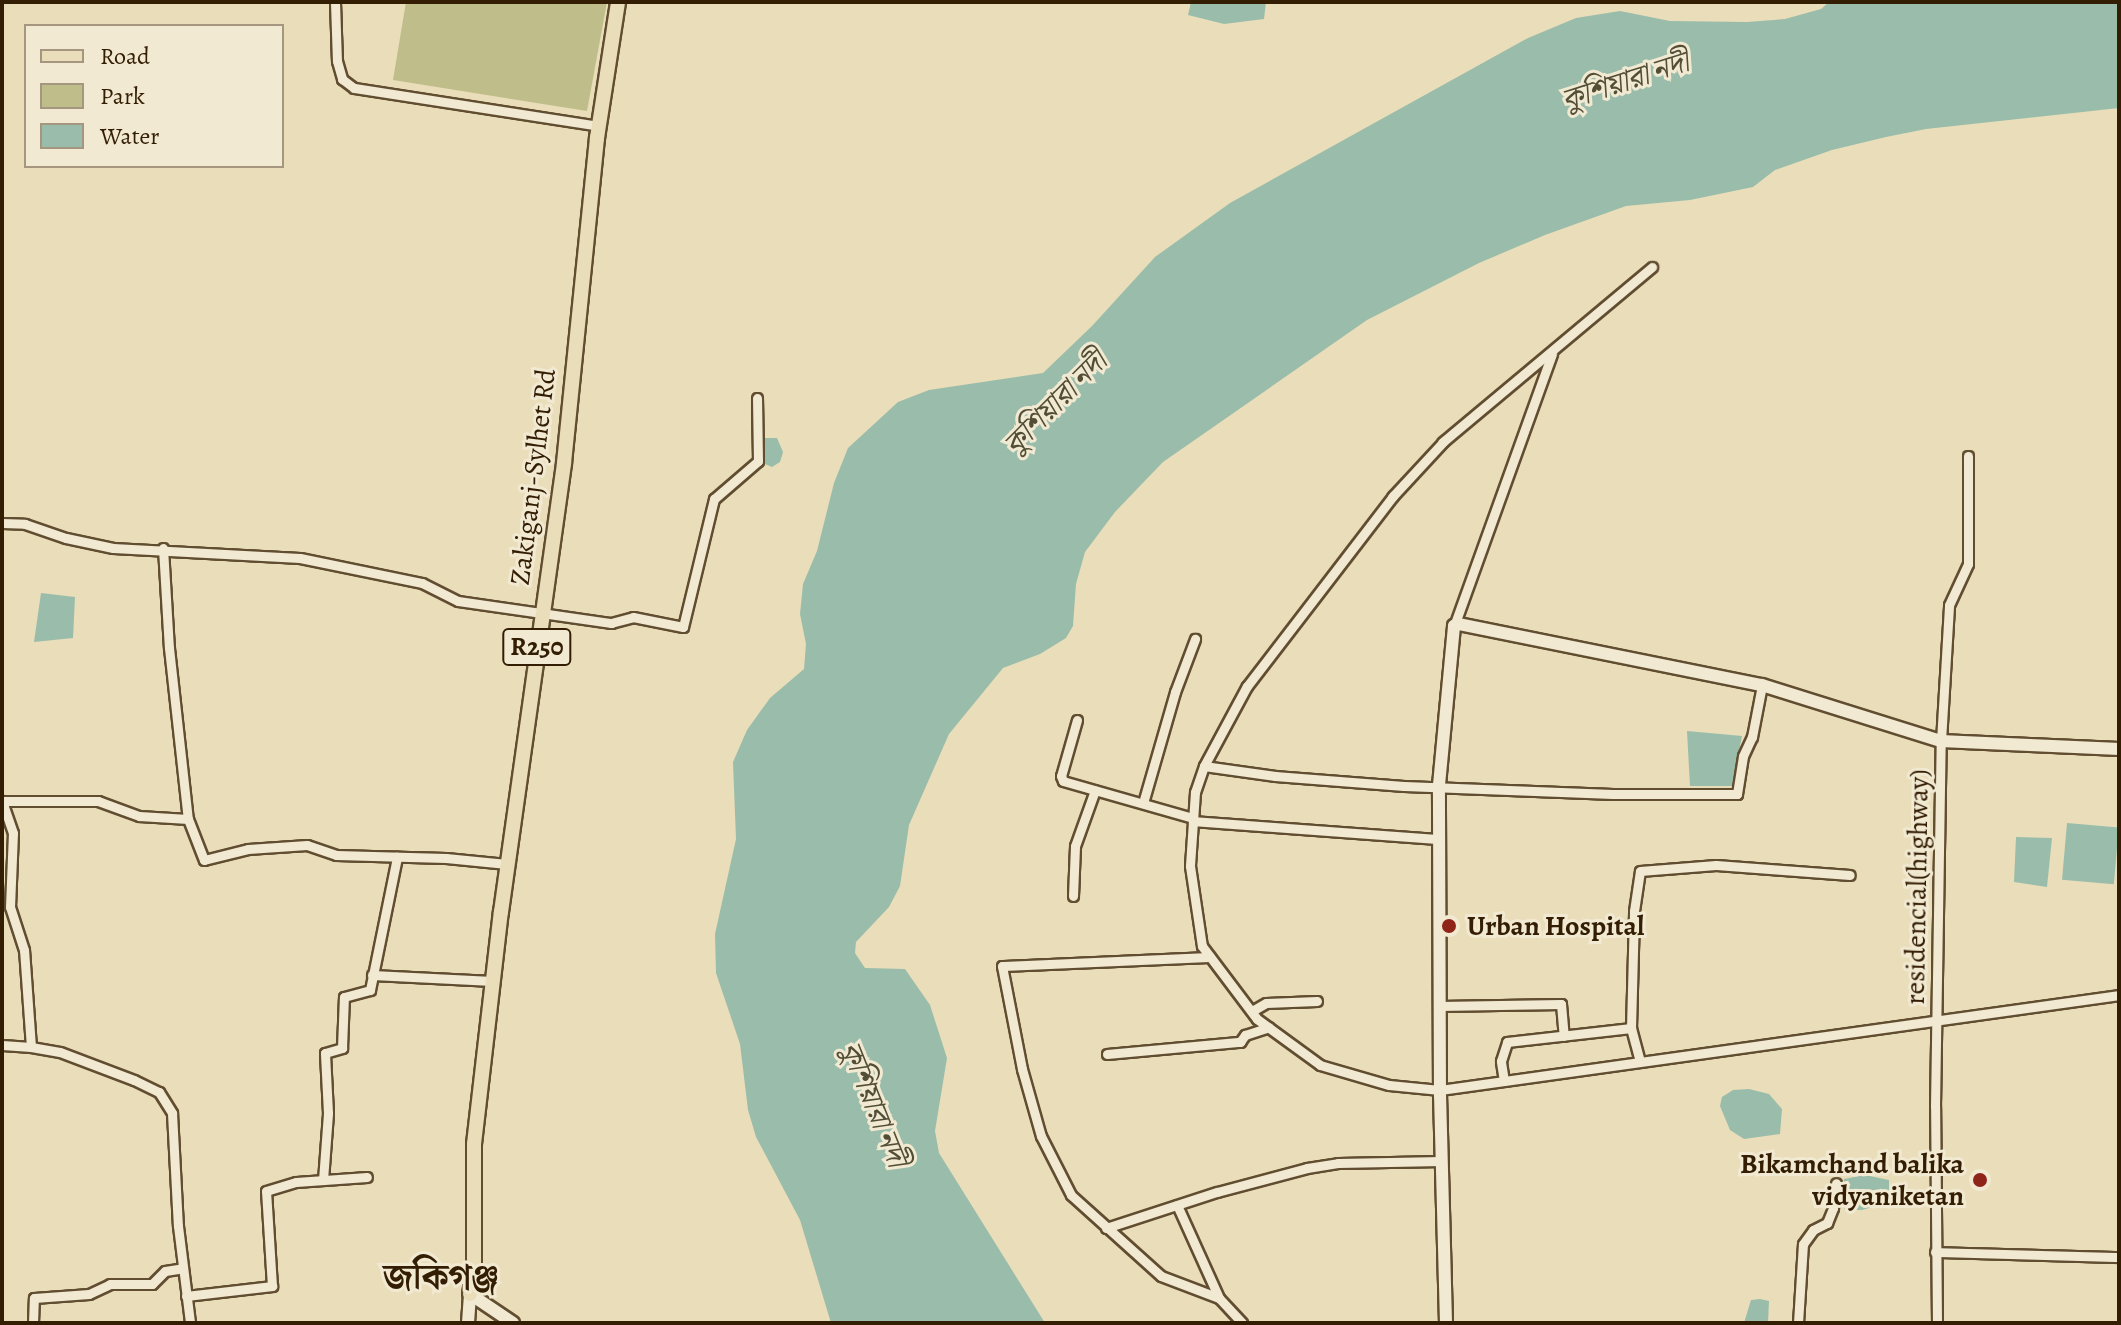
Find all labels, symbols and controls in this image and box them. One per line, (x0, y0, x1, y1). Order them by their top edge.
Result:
legend (24, 24, 284, 168)
text: Road (100, 40, 150, 72)
water label: কুশিয়ারা নদী (1557, 44, 1693, 118)
text: Park (100, 80, 145, 112)
text: Water (100, 120, 160, 152)
water label: কুশিয়ারা নদী (996, 344, 1114, 462)
street label: Zakiganj-Sylhet Rd (503, 367, 563, 587)
road number: R250 (501, 625, 573, 669)
street label: residencial(highway) (1898, 769, 1936, 1005)
place label: Urban Hospital (1467, 909, 1644, 943)
marker: Urban Hospital (1438, 915, 1460, 937)
water label: কুশিয়ারা নদী (833, 1036, 915, 1172)
place label: Bikamchand balika vidyaniketan (1740, 1147, 1964, 1213)
marker: Bikamchand balika vidyaniketan (1971, 1171, 1989, 1189)
district label: জকিগঞ্জ (383, 1255, 499, 1299)

